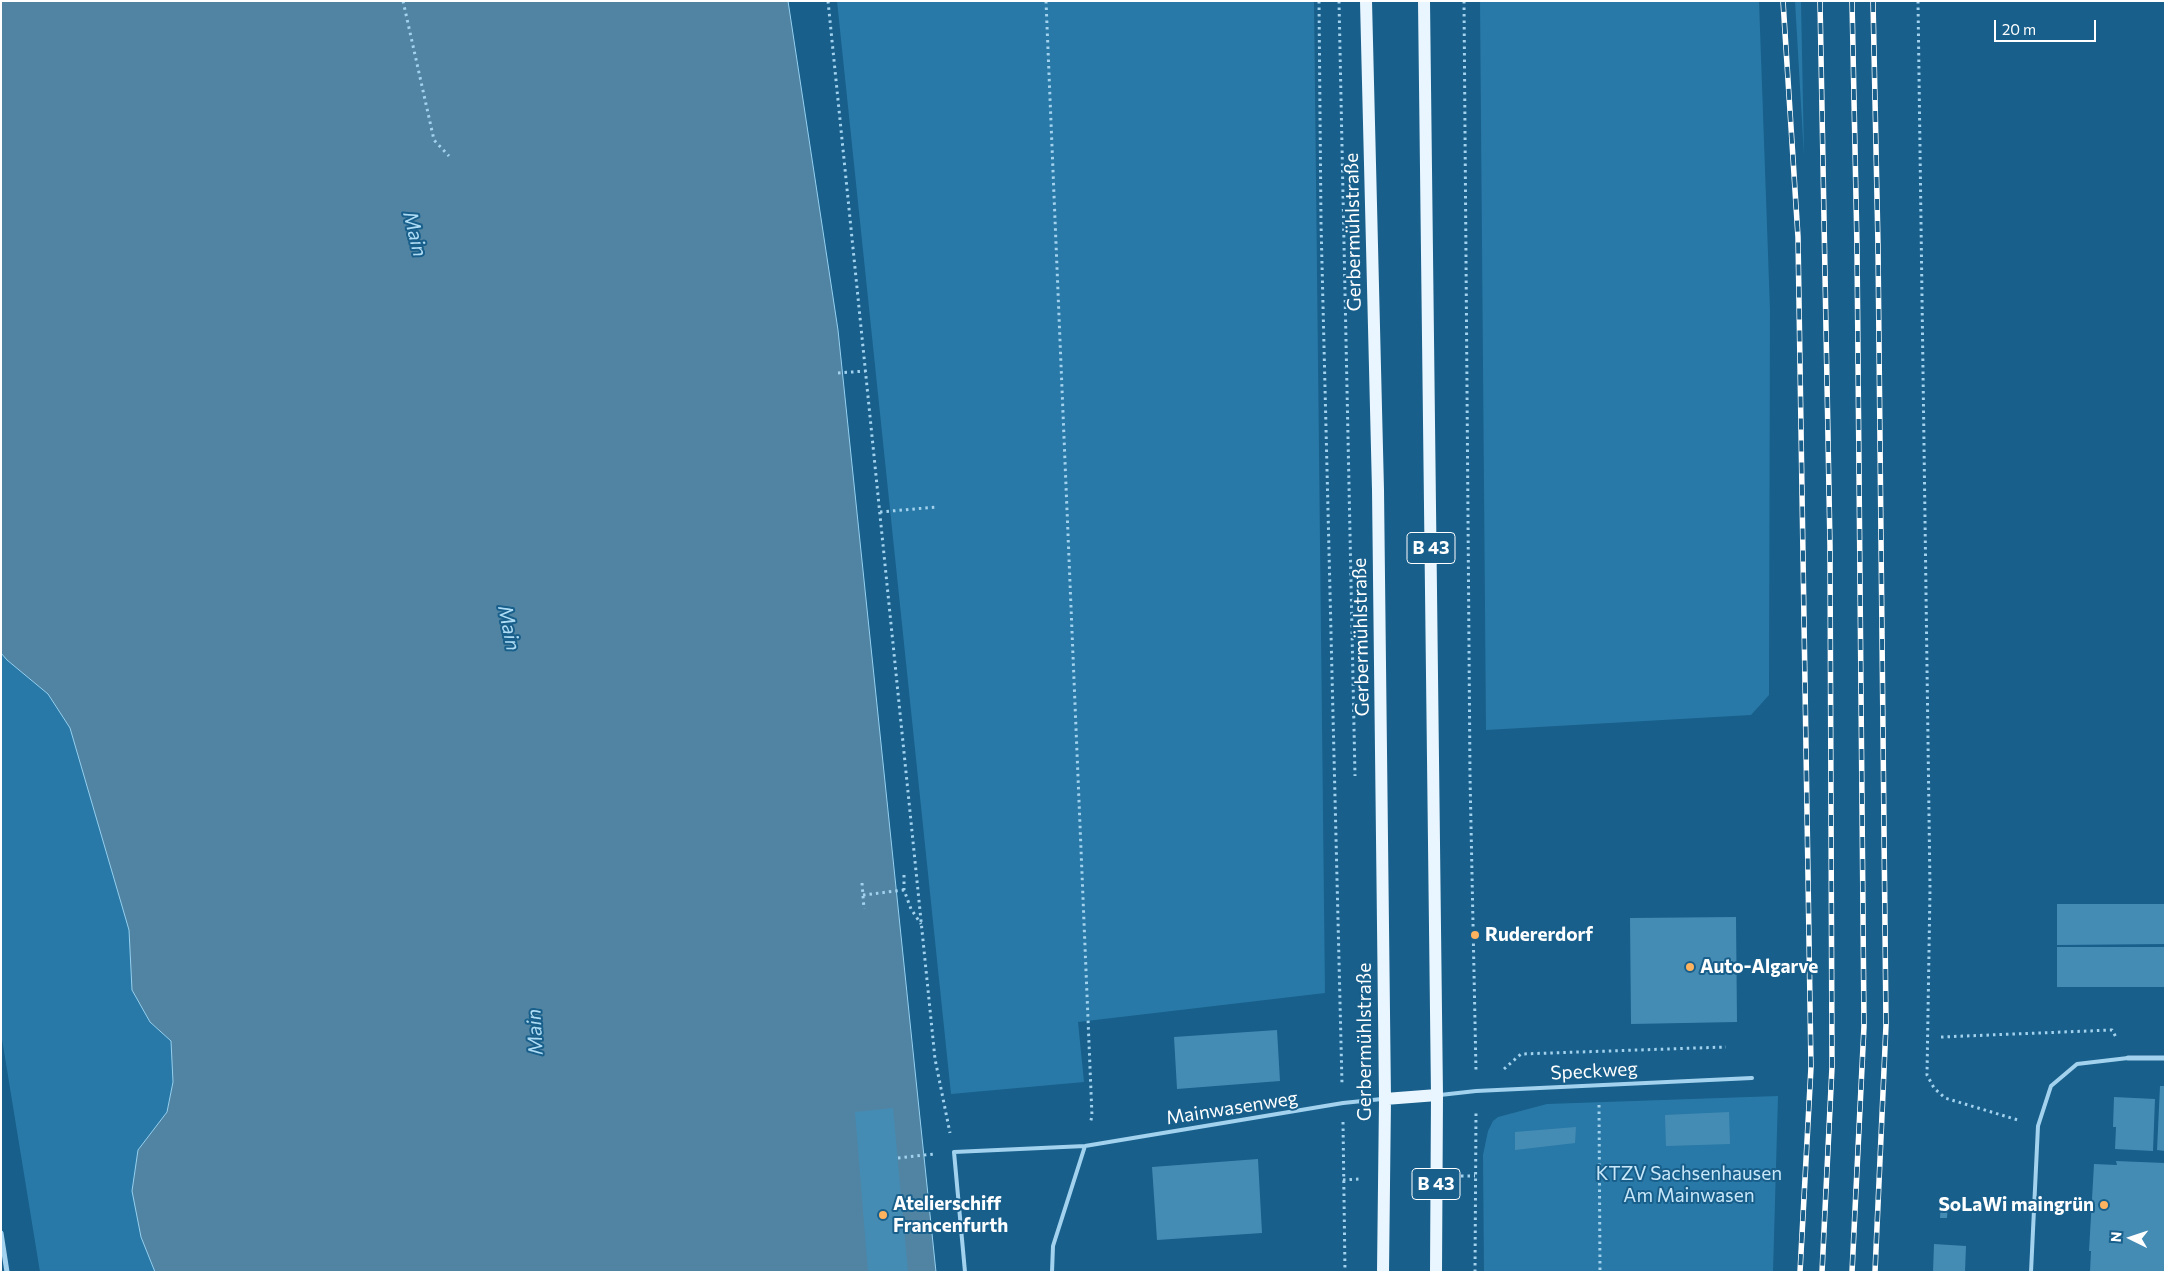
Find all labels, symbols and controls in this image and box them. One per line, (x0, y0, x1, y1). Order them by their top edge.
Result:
scale bar (1996, 10, 2098, 42)
text: 20 m (2002, 20, 2036, 38)
street label: Gerbermühlstraße (1340, 153, 1366, 311)
water label: Main (398, 209, 432, 259)
road number: B 43 (1407, 532, 1455, 564)
street label: Gerbermühlstraße (1348, 558, 1374, 716)
water label: Main (493, 603, 525, 653)
place label: Rudererdorf (1485, 924, 1593, 946)
marker: Rudererdorf (1469, 929, 1481, 941)
place label: Auto-Algarve (1700, 956, 1818, 978)
marker: Auto-Algarve (1684, 961, 1696, 973)
street label: Gerbermühlstraße (1354, 963, 1376, 1121)
water label: Main (522, 1008, 548, 1056)
street label: Speckweg (1550, 1057, 1638, 1085)
street label: Mainwasenweg (1165, 1086, 1299, 1130)
park label: KTZV Sachsenhausen Am Mainwasen (1596, 1163, 1782, 1207)
road number: B 43 (1412, 1168, 1460, 1200)
place label: Atelierschiff Francenfurth (893, 1193, 1008, 1237)
place label: SoLaWi maingrün (1938, 1194, 2094, 1216)
marker: SoLaWi maingrün (2098, 1199, 2110, 1211)
marker: Atelierschiff Francenfurth (877, 1209, 889, 1221)
north arrow (2106, 1213, 2156, 1263)
text: N (2107, 1231, 2124, 1243)

